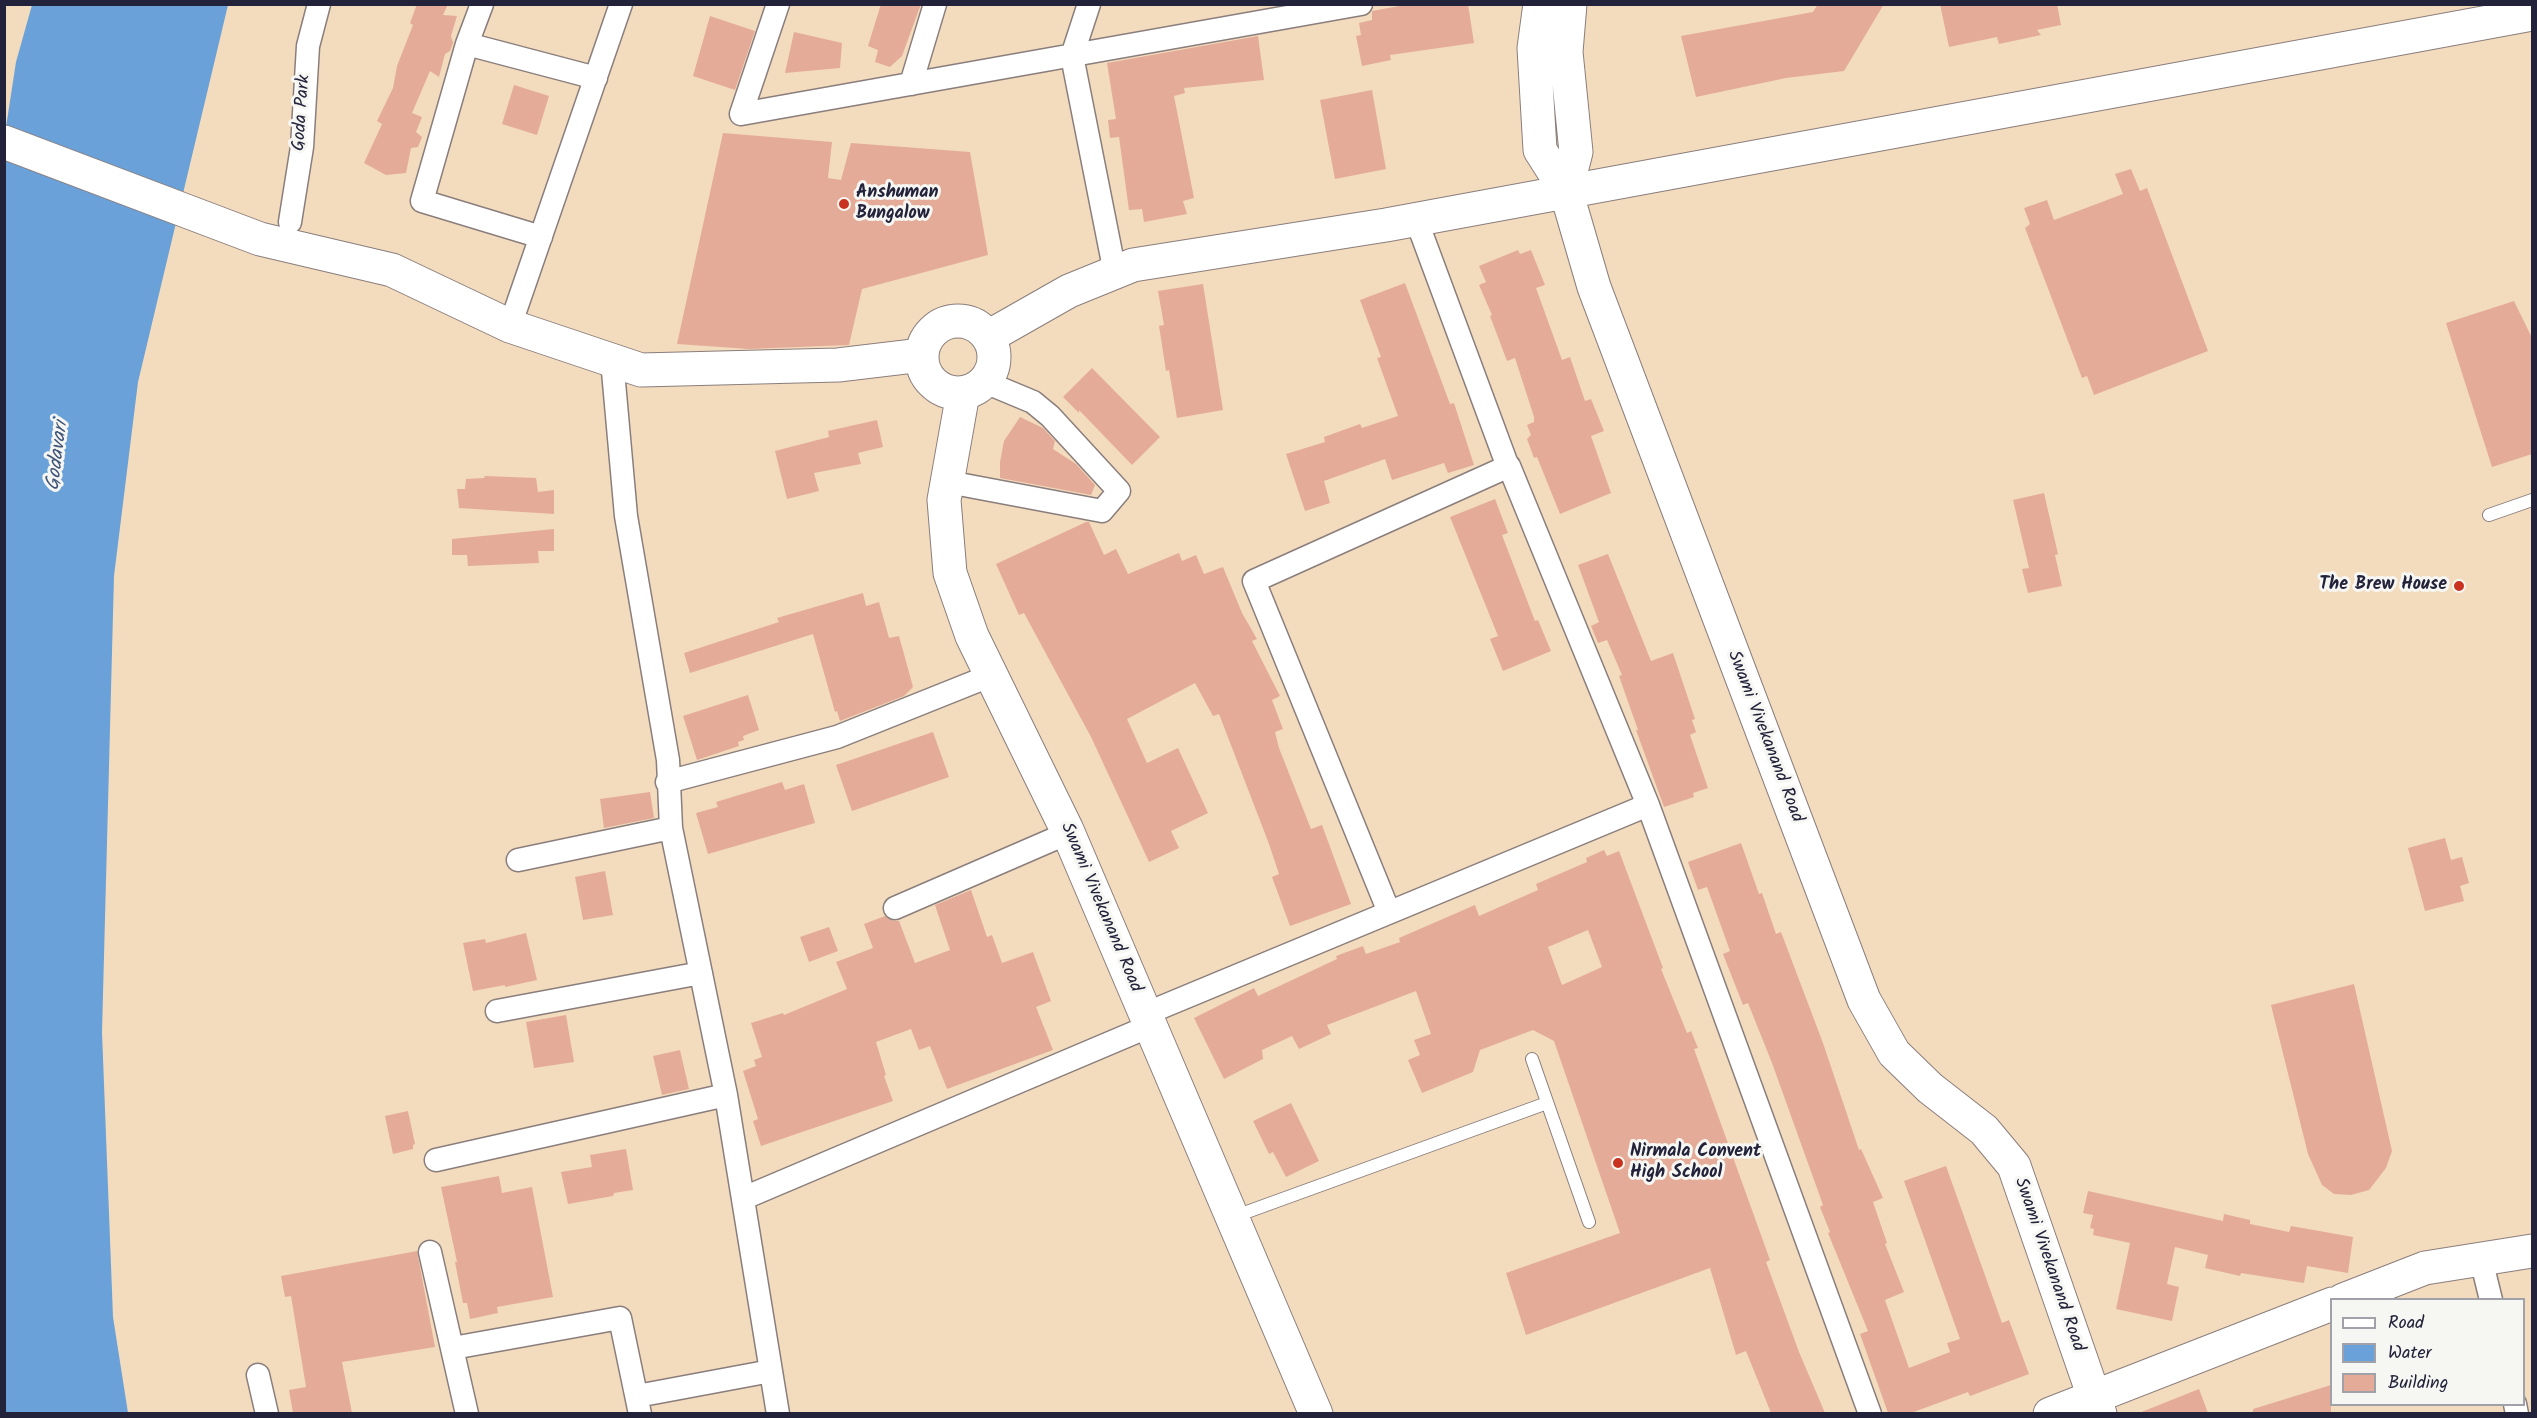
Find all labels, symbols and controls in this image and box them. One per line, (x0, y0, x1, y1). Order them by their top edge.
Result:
street label: Goda Park (290, 74, 316, 152)
place label: Anshuman Bungalow (856, 183, 938, 226)
marker: Anshuman Bungalow (837, 197, 851, 211)
water label: Godavari (43, 420, 75, 492)
place label: The Brew House (2319, 575, 2447, 597)
marker: The Brew House (2452, 579, 2466, 593)
street label: Swami Vivekanand Road (1721, 648, 1807, 826)
street label: Swami Vivekanand Road (1054, 820, 1146, 996)
place label: Nirmala Convent High School (1630, 1142, 1761, 1184)
marker: Nirmala Convent High School (1611, 1156, 1625, 1170)
street label: Swami Vivekanand Road (2008, 1175, 2088, 1355)
legend (2330, 1298, 2525, 1406)
text: Road (2388, 1309, 2424, 1338)
text: Water (2388, 1339, 2432, 1368)
text: Building (2388, 1369, 2448, 1398)

